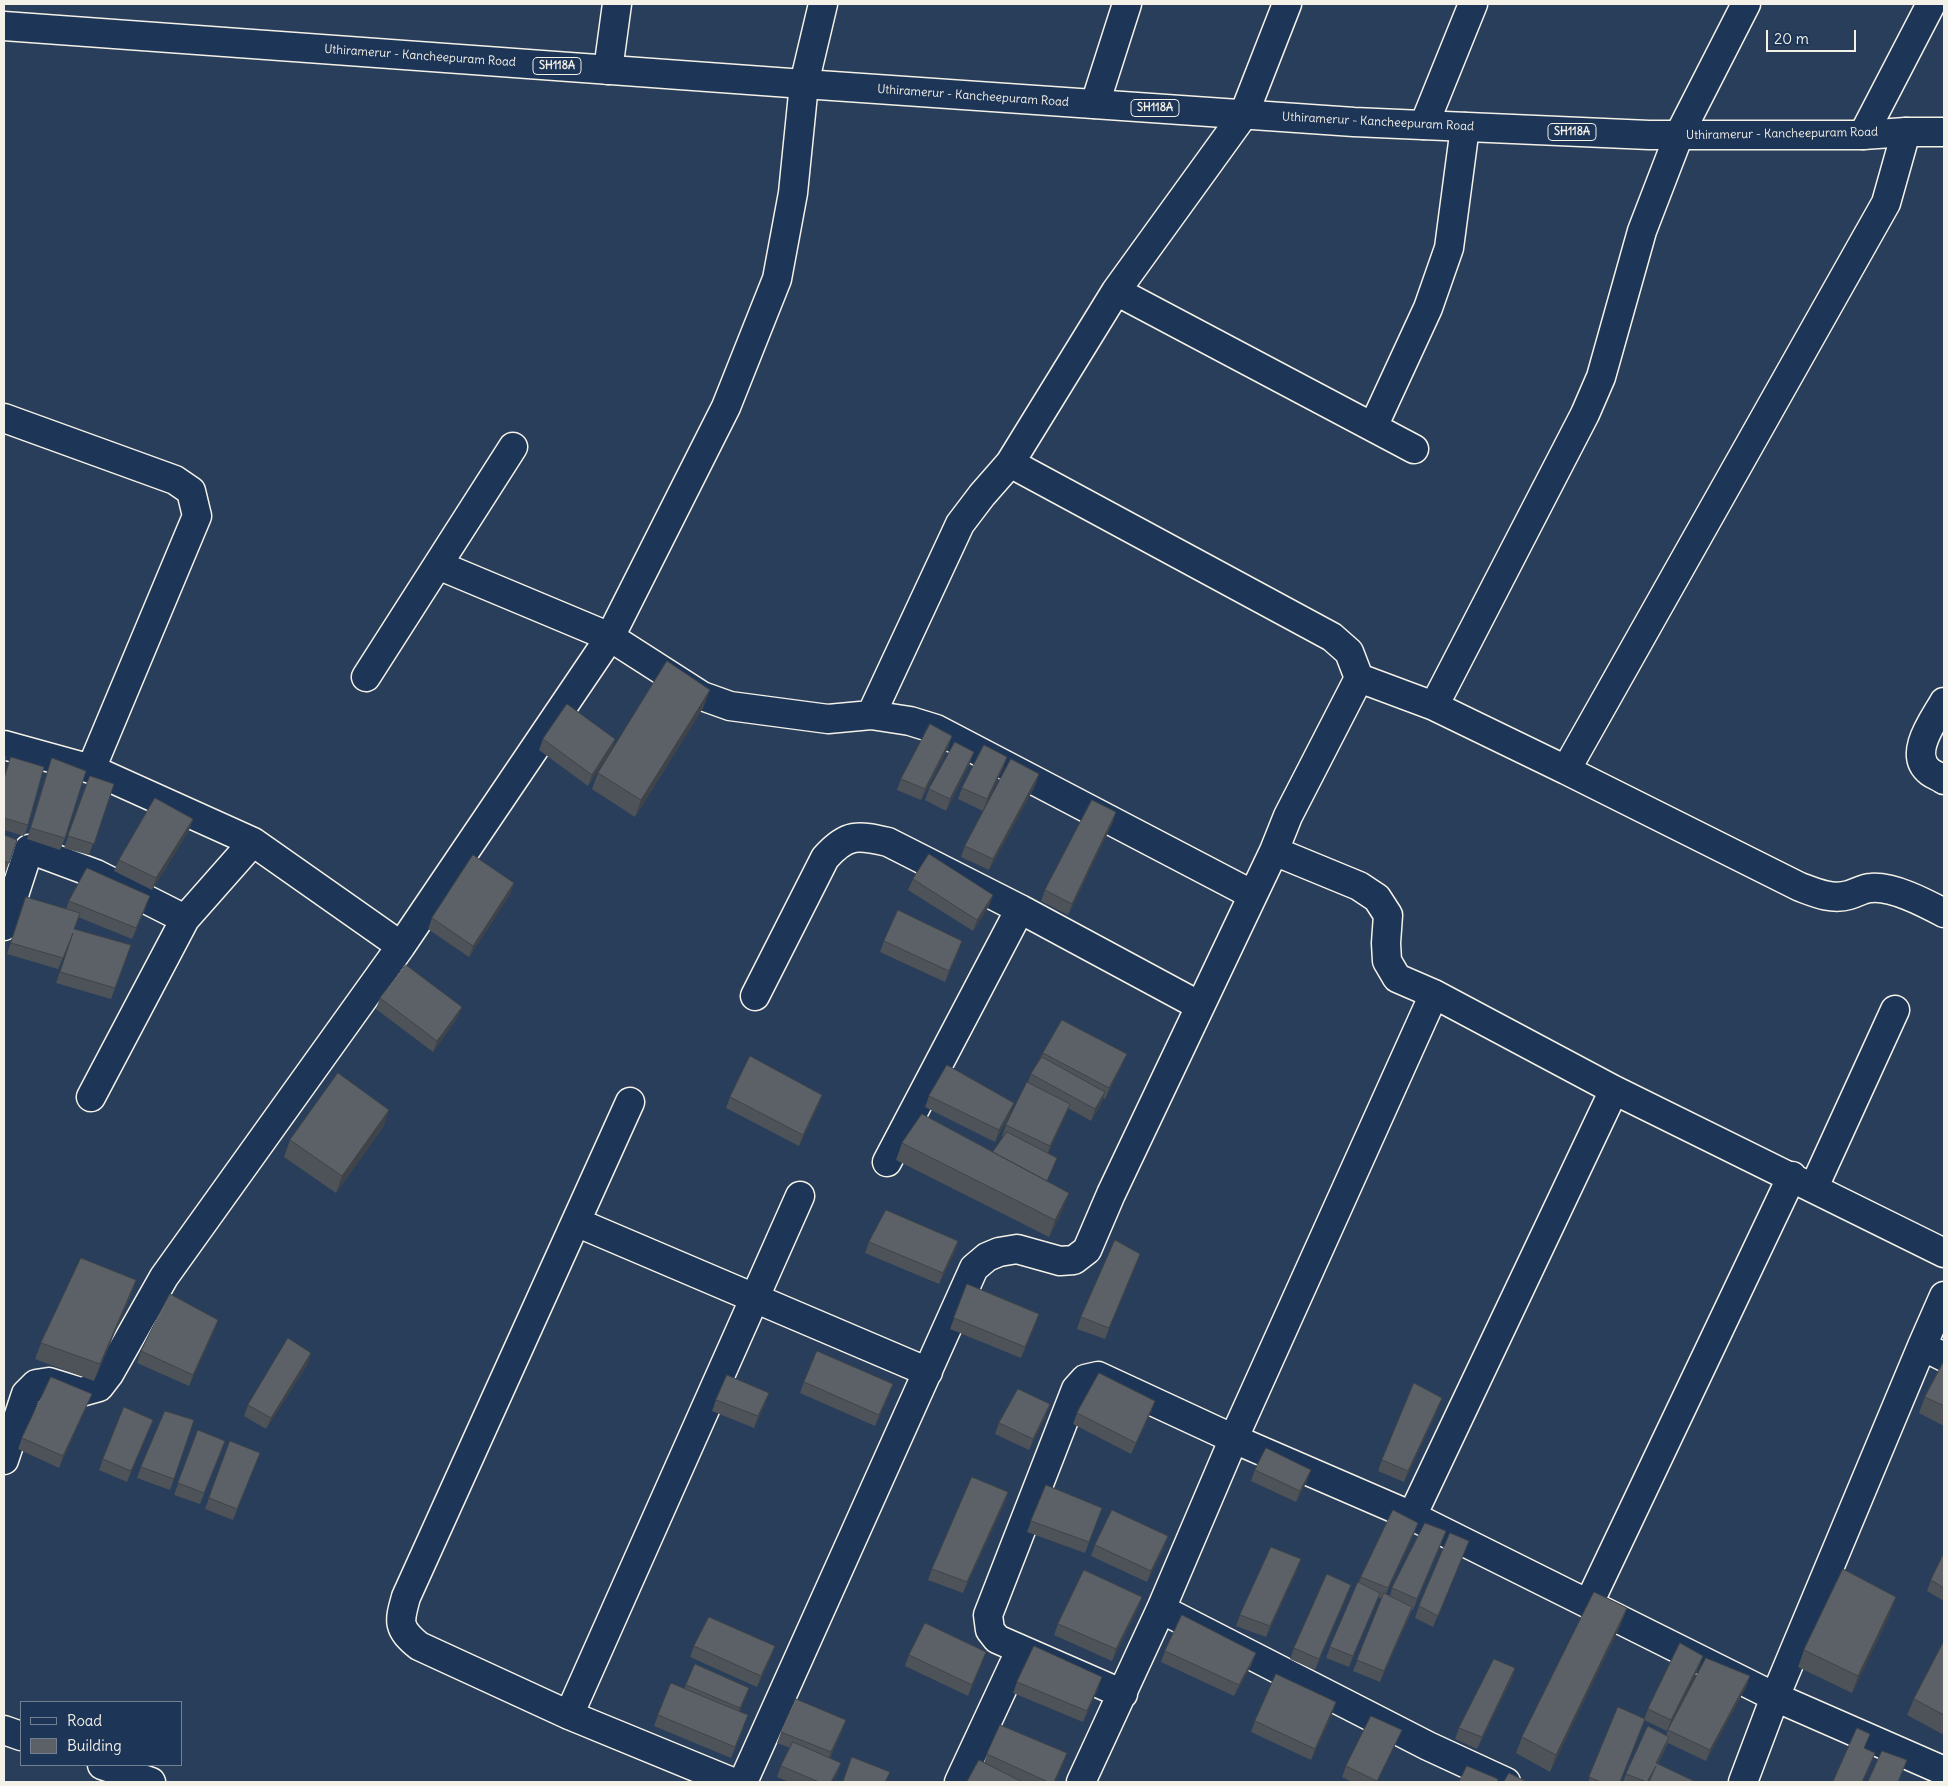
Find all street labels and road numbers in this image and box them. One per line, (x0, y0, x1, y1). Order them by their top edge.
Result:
street label: Uthiramerur - Kancheepuram Road (324, 42, 516, 70)
road number: SH118A (533, 58, 581, 74)
street label: Uthiramerur - Kancheepuram Road (877, 82, 1069, 110)
road number: SH118A (1131, 100, 1179, 116)
street label: Uthiramerur - Kancheepuram Road (1282, 110, 1474, 134)
road number: SH118A (1548, 124, 1596, 140)
street label: Uthiramerur - Kancheepuram Road (1686, 125, 1878, 143)

